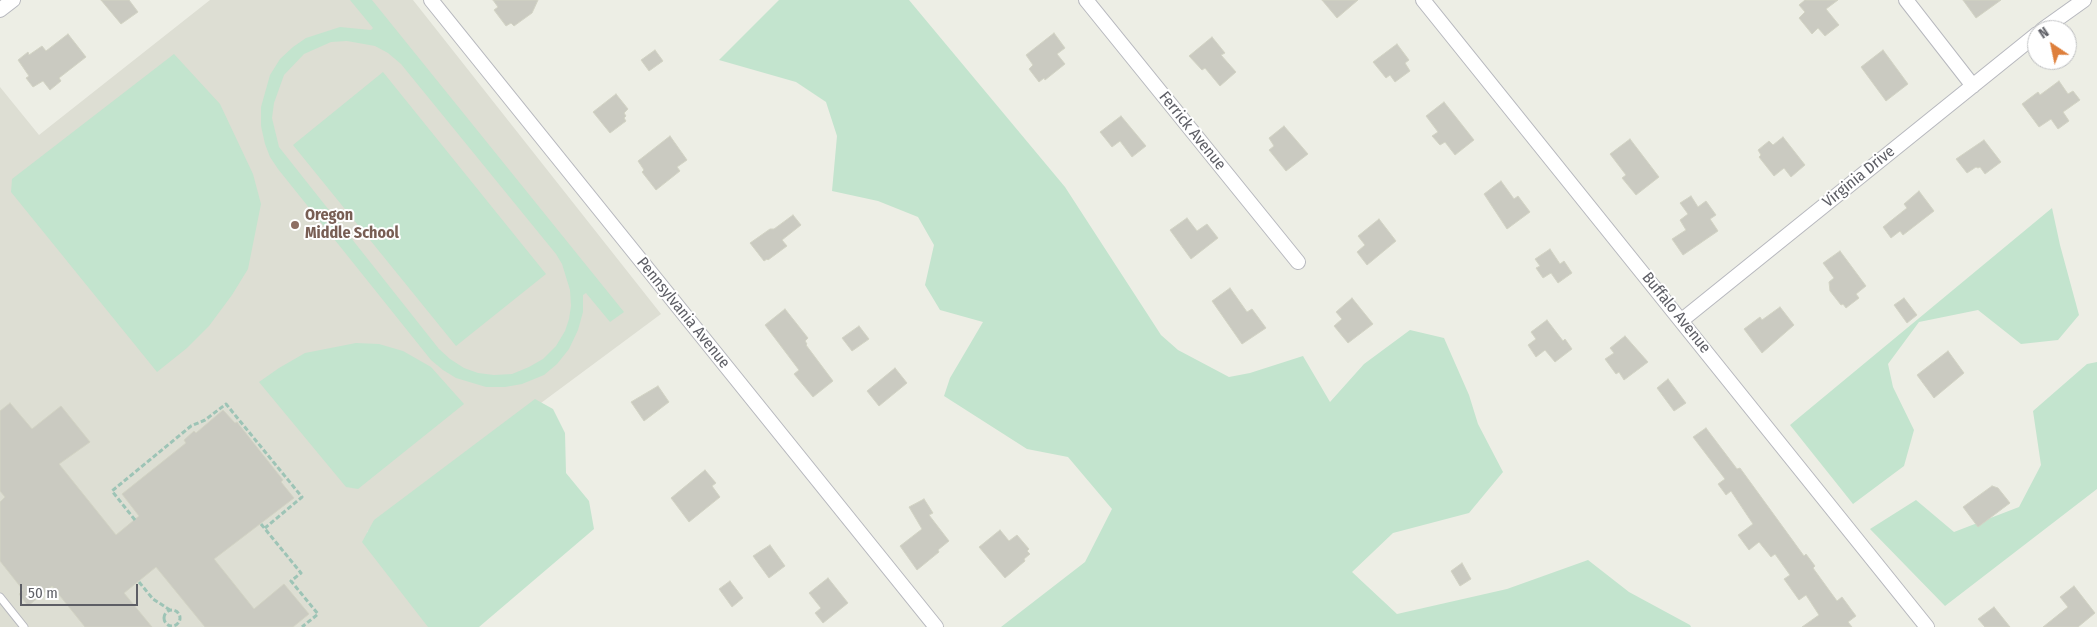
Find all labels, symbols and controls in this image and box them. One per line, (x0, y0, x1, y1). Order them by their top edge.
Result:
north arrow (2027, 20, 2077, 70)
text: N (2036, 24, 2052, 42)
street label: Ferrick Avenue (1154, 88, 1230, 174)
street label: Virginia Drive (1819, 142, 1899, 212)
place label: Oregon Middle School (305, 206, 399, 244)
marker: Oregon Middle School (289, 219, 301, 231)
street label: Pennsylvania Avenue (632, 254, 734, 372)
street label: Buffalo Avenue (1637, 269, 1715, 357)
scale bar (22, 574, 140, 606)
text: 50 m (28, 584, 58, 602)

